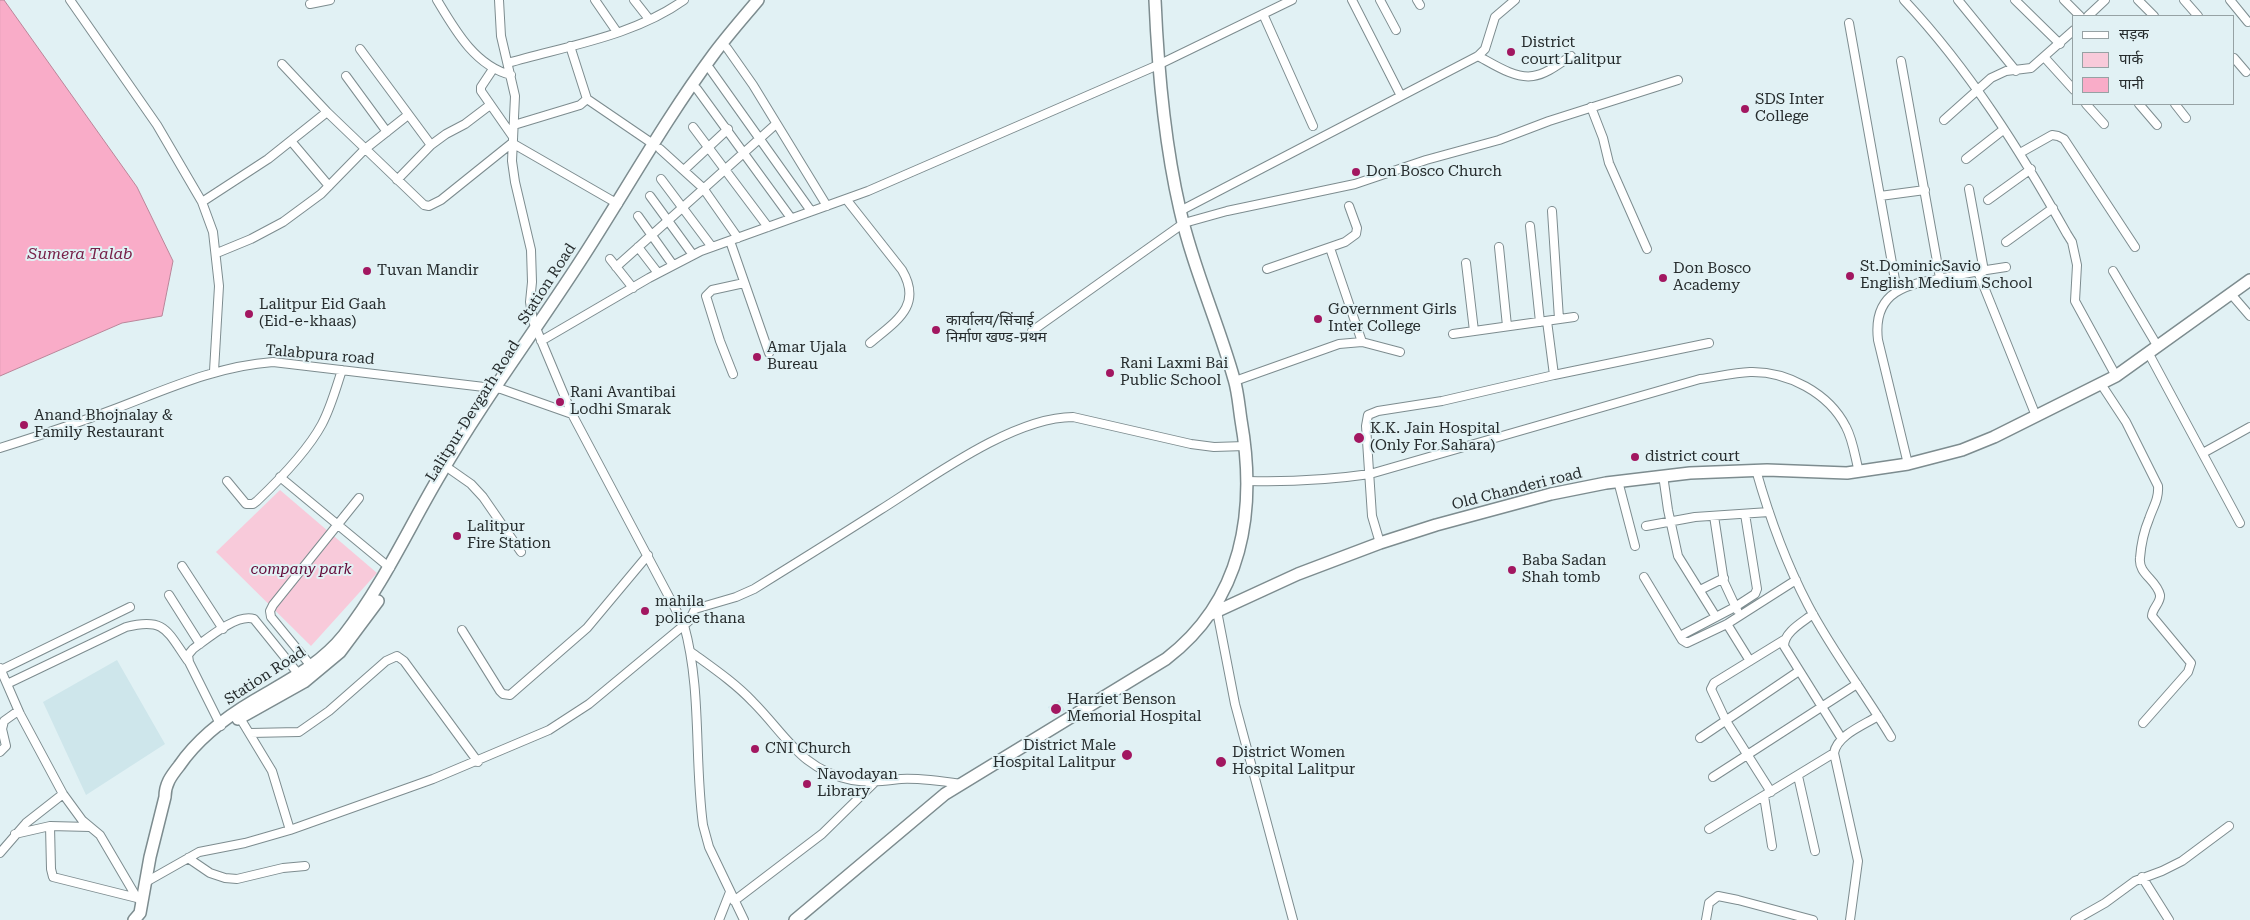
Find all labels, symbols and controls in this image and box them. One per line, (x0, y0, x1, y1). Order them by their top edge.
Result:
legend (2072, 15, 2235, 105)
text: सड़क (2119, 25, 2149, 43)
place label: District court Lalitpur (1521, 34, 1622, 69)
marker: District court Lalitpur (1505, 46, 1517, 58)
text: पार्क (2119, 50, 2143, 68)
text: पानी (2119, 75, 2144, 93)
place label: SDS Inter College (1755, 91, 1824, 126)
marker: SDS Inter College (1739, 103, 1751, 115)
place label: Don Bosco Church (1366, 163, 1502, 181)
marker: Don Bosco Church (1350, 166, 1362, 178)
street label: Station Road (514, 240, 580, 328)
water label: Sumera Talab (28, 244, 132, 264)
place label: St.DominicSavio English Medium School (1860, 258, 2032, 293)
place label: Don Bosco Academy (1673, 260, 1751, 295)
place label: Tuvan Mandir (377, 262, 479, 280)
marker: Tuvan Mandir (361, 265, 373, 277)
marker: St.DominicSavio English Medium School (1844, 270, 1856, 282)
marker: Don Bosco Academy (1657, 272, 1669, 284)
place label: Lalitpur Eid Gaah (Eid-e-khaas) (259, 296, 386, 331)
place label: Government Girls Inter College (1328, 301, 1457, 336)
marker: Lalitpur Eid Gaah (Eid-e-khaas) (243, 308, 255, 320)
place label: कार्यालय/सिंचाई निर्माण खण्ड-प्रथम (946, 312, 1047, 347)
marker: Government Girls Inter College (1312, 313, 1324, 325)
marker: कार्यालय/सिंचाई निर्माण खण्ड-प्रथम (930, 324, 942, 336)
street label: Lalitpur Devgarh Road (422, 337, 524, 485)
place label: Amar Ujala Bureau (767, 339, 847, 374)
street label: Talabpura road (265, 341, 375, 369)
marker: Amar Ujala Bureau (751, 351, 763, 363)
place label: Rani Laxmi Bai Public School (1120, 355, 1228, 390)
marker: Rani Laxmi Bai Public School (1104, 367, 1116, 379)
place label: Rani Avantibai Lodhi Smarak (570, 384, 676, 419)
marker: Rani Avantibai Lodhi Smarak (554, 396, 566, 408)
place label: Anand Bhojnalay & Family Restaurant (34, 407, 173, 442)
marker: Anand Bhojnalay & Family Restaurant (18, 419, 30, 431)
place label: K.K. Jain Hospital (Only For Sahara) (1370, 420, 1500, 455)
marker: K.K. Jain Hospital (Only For Sahara) (1352, 431, 1366, 445)
place label: district court (1645, 448, 1740, 466)
marker: district court (1629, 451, 1641, 463)
street label: Old Chanderi road (1450, 464, 1584, 514)
place label: Lalitpur Fire Station (467, 518, 551, 553)
marker: Lalitpur Fire Station (451, 530, 463, 542)
place label: Baba Sadan Shah tomb (1522, 552, 1606, 587)
park label: company park (250, 561, 352, 579)
marker: Baba Sadan Shah tomb (1506, 564, 1518, 576)
place label: mahila police thana (655, 593, 745, 628)
marker: mahila police thana (639, 605, 651, 617)
street label: Station Road (221, 643, 309, 709)
place label: Harriet Benson Memorial Hospital (1067, 691, 1201, 726)
marker: Harriet Benson Memorial Hospital (1049, 702, 1063, 716)
place label: District Male Hospital Lalitpur (993, 737, 1116, 772)
place label: CNI Church (765, 740, 851, 758)
marker: CNI Church (749, 743, 761, 755)
place label: District Women Hospital Lalitpur (1232, 744, 1355, 779)
marker: District Male Hospital Lalitpur (1120, 748, 1134, 762)
marker: District Women Hospital Lalitpur (1214, 755, 1228, 769)
place label: Navodayan Library (817, 766, 898, 801)
marker: Navodayan Library (801, 778, 813, 790)

